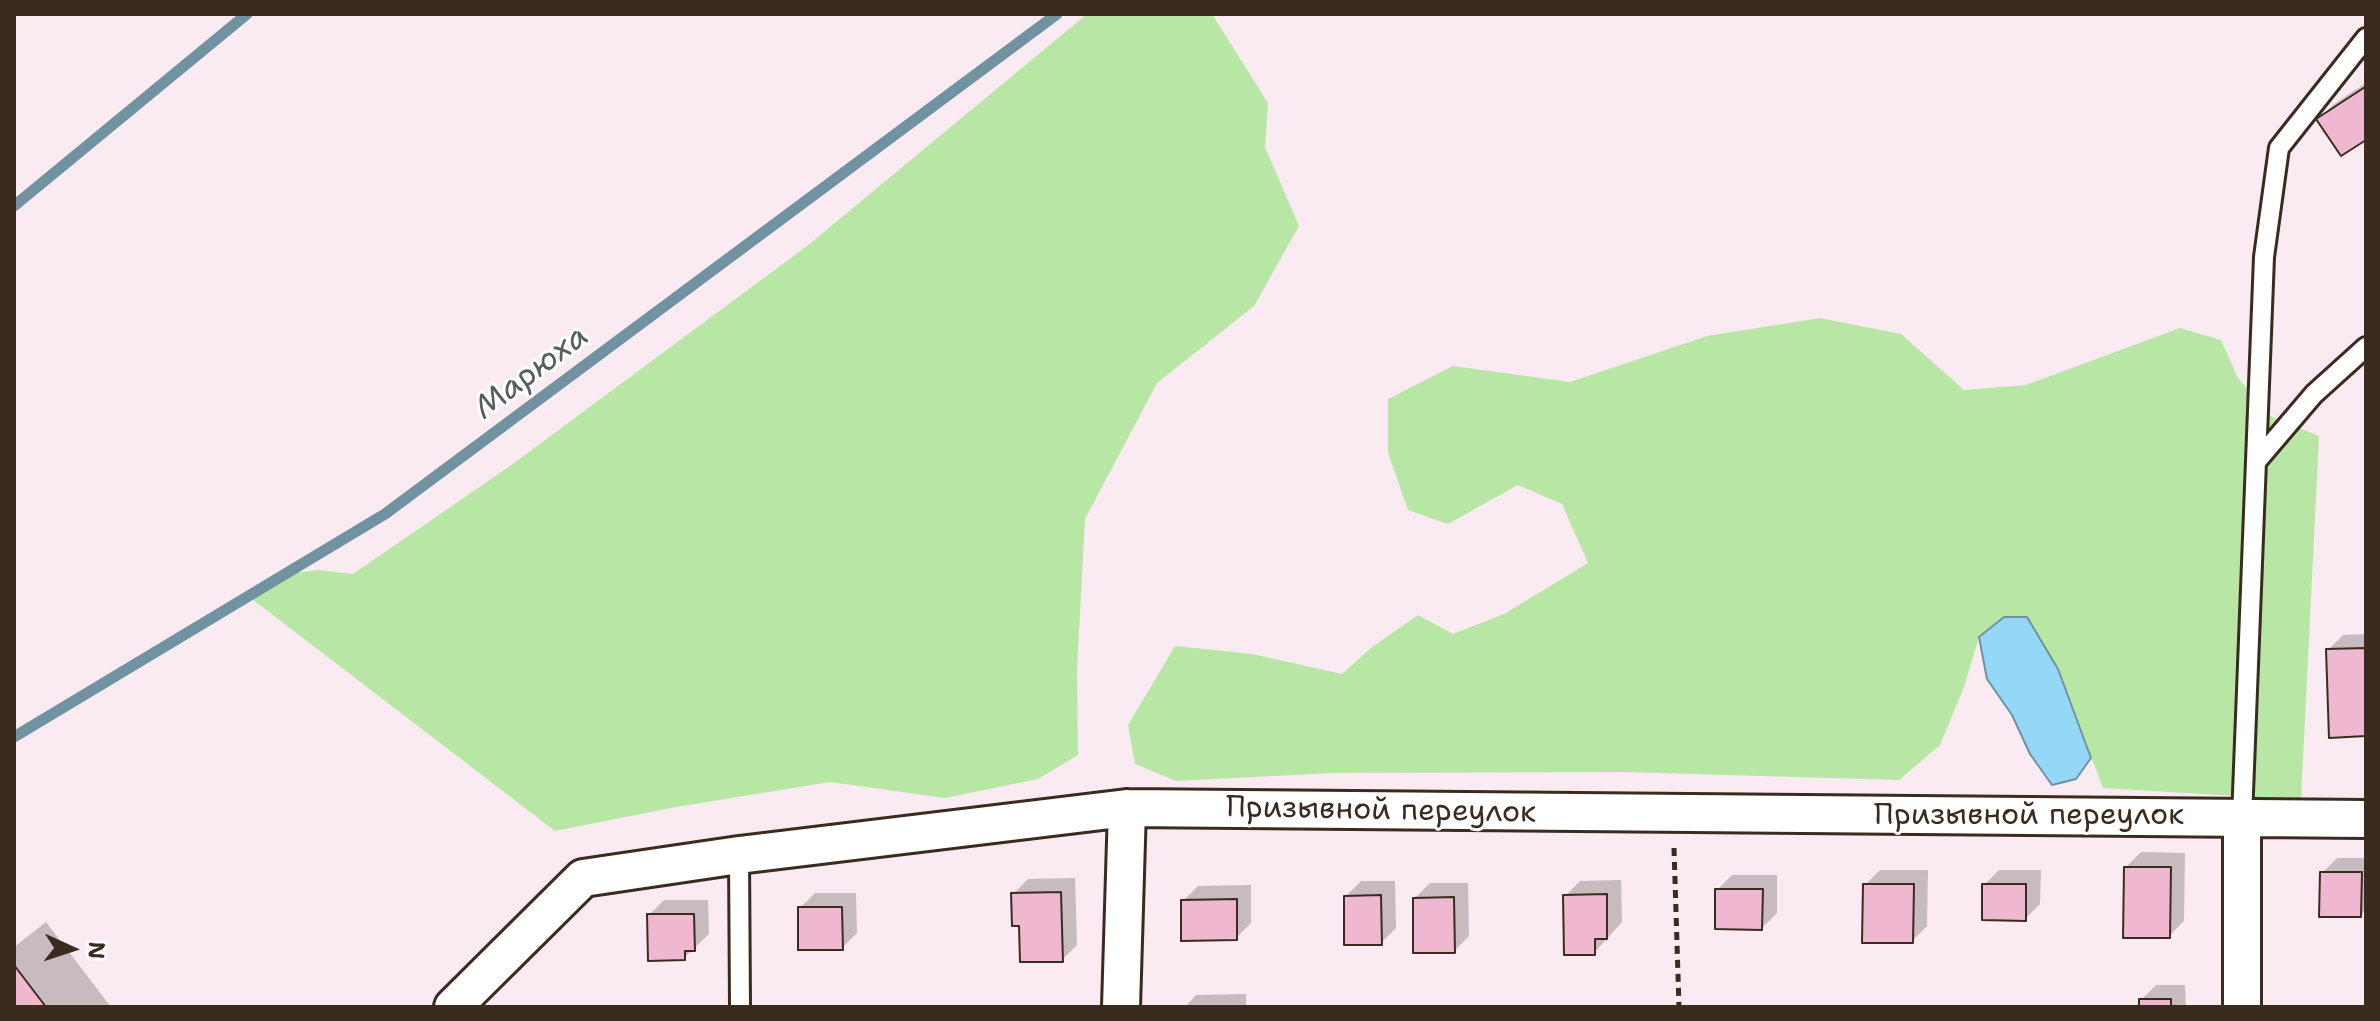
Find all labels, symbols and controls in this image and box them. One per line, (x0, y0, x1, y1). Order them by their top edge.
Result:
water label: Марюха (467, 318, 597, 428)
street label: Призывной переулок (1226, 790, 1536, 832)
street label: Призывной переулок (1874, 798, 2184, 834)
north arrow (32, 909, 112, 989)
text: N (82, 941, 111, 960)

